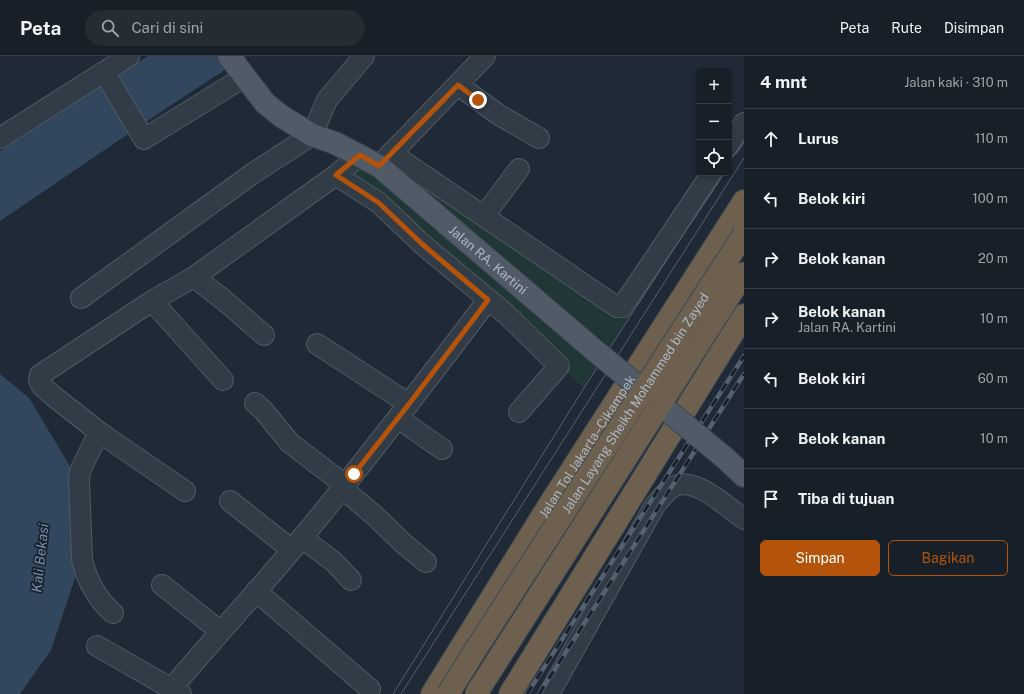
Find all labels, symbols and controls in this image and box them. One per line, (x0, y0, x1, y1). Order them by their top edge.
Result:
search box (85, 10, 365, 46)
text: Peta (20, 17, 61, 39)
icon: search (99, 17, 121, 39)
text: Cari di sini (131, 19, 203, 36)
text: Peta (840, 20, 869, 36)
text: Rute (891, 20, 922, 36)
text: Disimpan (944, 20, 1004, 36)
map controls (696, 68, 732, 176)
button: + (696, 68, 732, 104)
text: 4 mnt (760, 72, 807, 92)
text: Jalan kaki · 310 m (904, 75, 1008, 90)
route end (469, 91, 487, 109)
button: − (696, 104, 732, 140)
icon: ahead (760, 128, 782, 150)
text: Lurus (798, 130, 839, 147)
text: 110 m (975, 131, 1008, 146)
button: locate (696, 140, 732, 176)
icon: left (760, 188, 782, 210)
text: Belok kiri (798, 190, 865, 207)
text: 100 m (972, 191, 1008, 206)
street label: Jalan RA. Kartini (446, 222, 530, 297)
icon: right (760, 248, 782, 270)
text: Belok kanan (798, 250, 885, 267)
text: 20 m (978, 251, 1008, 266)
street label: Jalan Layang Sheikh Mohammed bin Zayed (558, 290, 712, 516)
text: Belok kanan (798, 303, 885, 320)
icon: right (760, 308, 782, 330)
text: 10 m (980, 311, 1008, 326)
text: Jalan RA. Kartini (798, 320, 896, 335)
icon: left (760, 368, 782, 390)
text: Belok kiri (798, 370, 865, 387)
text: 60 m (978, 371, 1008, 386)
street label: Jalan Tol Jakarta–Cikampek (536, 372, 638, 521)
icon: right (760, 428, 782, 450)
text: Belok kanan (798, 430, 885, 447)
text: 10 m (980, 431, 1008, 446)
route start (345, 465, 363, 483)
icon: arrive (760, 488, 782, 510)
text: Tiba di tujuan (798, 490, 894, 507)
water label: Kali Bekasi (28, 522, 52, 593)
button: Simpan (760, 540, 880, 576)
button: Bagikan (888, 540, 1008, 576)

